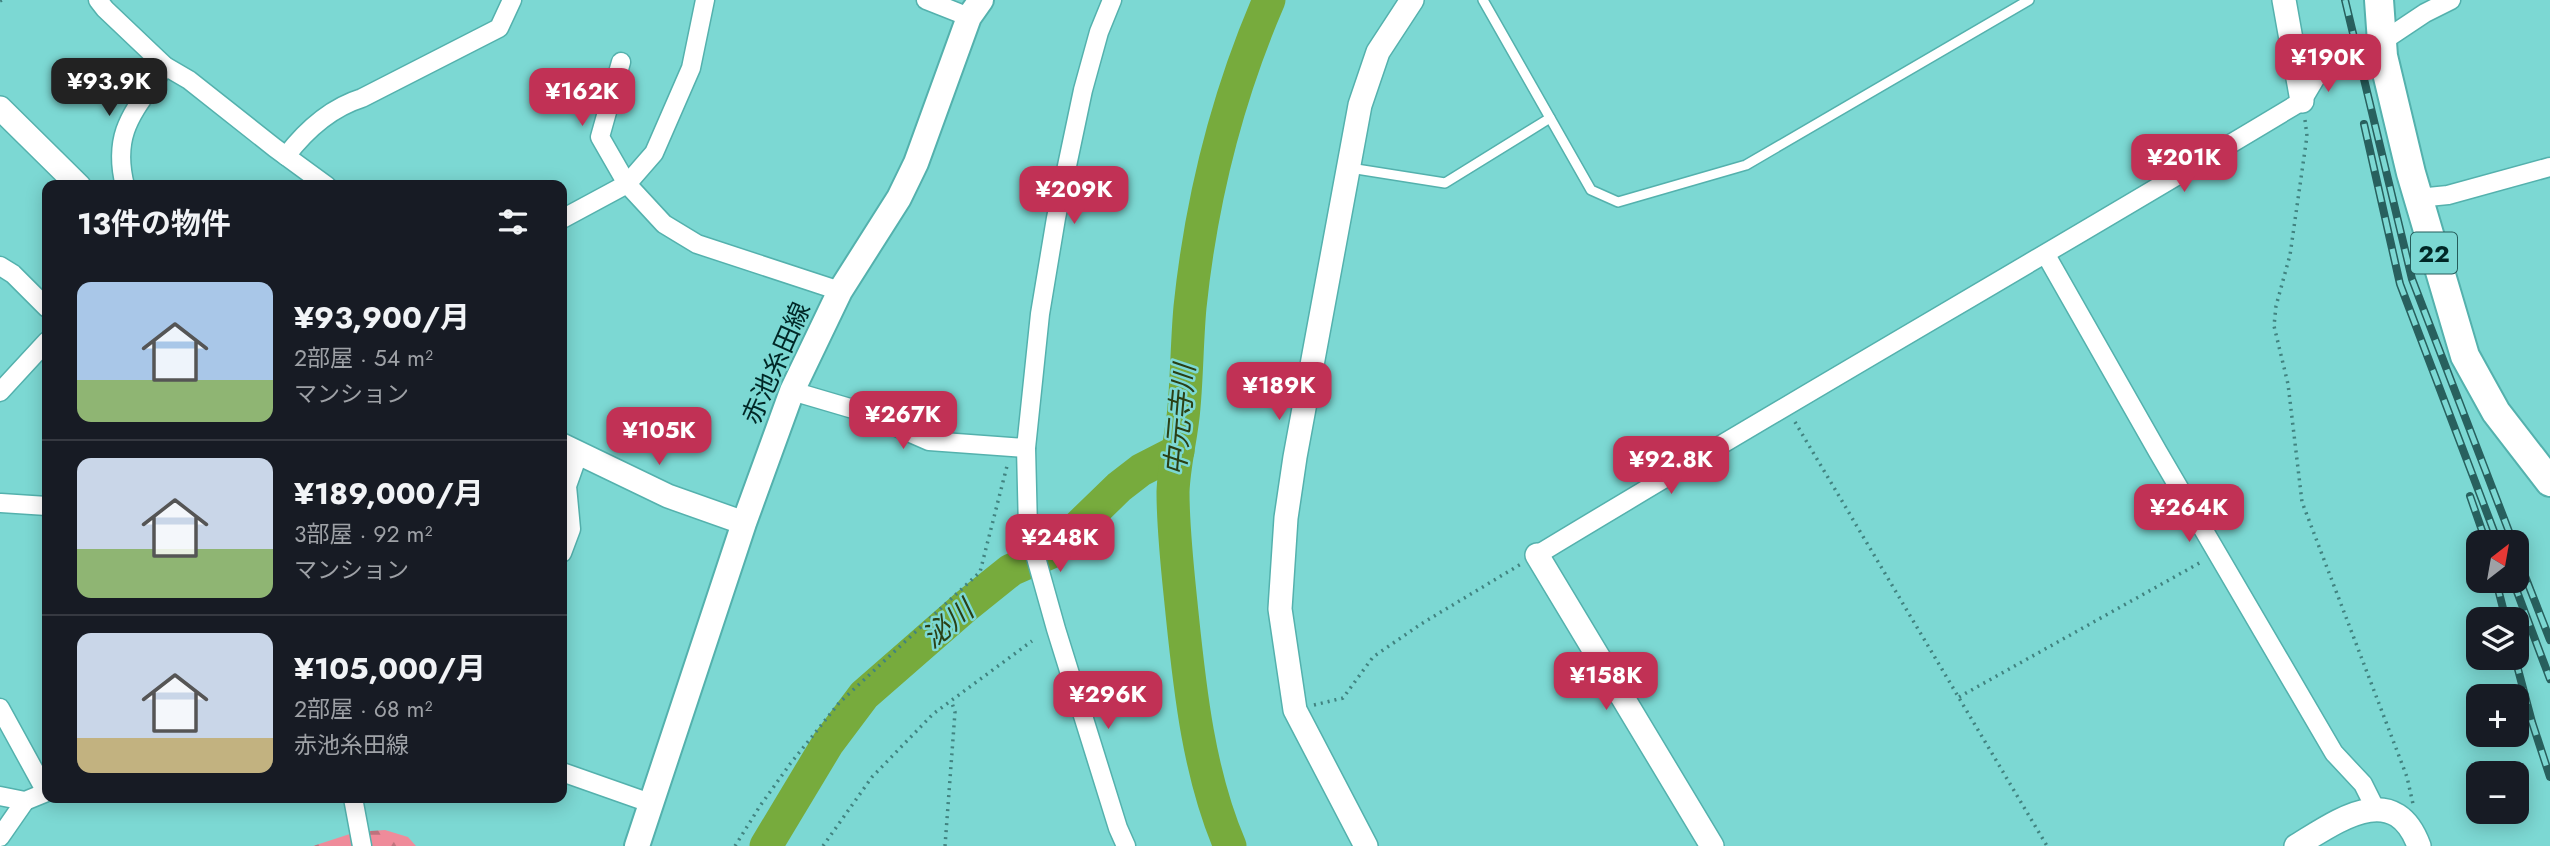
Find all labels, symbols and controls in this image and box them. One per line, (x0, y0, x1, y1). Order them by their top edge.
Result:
pin: ¥190K (2279, 34, 2377, 94)
text: ¥190K (2291, 40, 2365, 74)
pin: ¥93.9K (52, 58, 166, 118)
text: ¥93.9K (67, 64, 151, 98)
pin: ¥162K (533, 68, 631, 128)
text: ¥162K (545, 74, 619, 108)
pin: ¥201K (2135, 134, 2233, 194)
text: ¥201K (2147, 140, 2221, 174)
pin: ¥209K (1025, 166, 1123, 226)
text: ¥209K (1035, 172, 1113, 206)
text: 13件の物件 (77, 202, 231, 245)
icon: filters (494, 203, 532, 241)
road number: 22 (2411, 232, 2457, 274)
text: ¥93,900/月 (294, 296, 470, 339)
street label: 赤池糸田線 (732, 296, 820, 430)
icon: home (133, 310, 217, 394)
text: 2部屋 · 54 m² (294, 341, 433, 375)
water label: 中元寺川 (1155, 359, 1206, 478)
pin: ¥189K (1230, 362, 1328, 422)
text: ¥189K (1243, 368, 1315, 402)
text: マンション (294, 377, 409, 411)
pin: ¥267K (854, 392, 952, 451)
text: ¥267K (865, 397, 941, 431)
pin: ¥105K (610, 407, 708, 467)
text: ¥105K (622, 413, 696, 447)
pin: ¥92.8K (1614, 436, 1728, 496)
text: ¥92.8K (1629, 442, 1713, 476)
text: ¥189,000/月 (294, 472, 484, 515)
pin: ¥264K (2140, 484, 2238, 544)
icon: home (133, 486, 217, 570)
text: ¥264K (2150, 490, 2228, 524)
pin: ¥248K (1011, 514, 1109, 574)
text: 3部屋 · 92 m² (294, 517, 432, 551)
text: ¥248K (1021, 520, 1099, 554)
north arrow (2466, 530, 2529, 593)
map controls (2466, 530, 2529, 824)
text: マンション (294, 553, 409, 587)
water label: 泌川 (913, 588, 985, 658)
button: layers (2466, 607, 2529, 670)
text: ¥105,000/月 (294, 647, 486, 690)
pin: ¥158K (1557, 652, 1655, 712)
text: ¥158K (1570, 658, 1642, 692)
icon: home (133, 661, 217, 745)
pin: ¥296K (1059, 672, 1157, 731)
text: ¥296K (1069, 677, 1147, 711)
button: + (2466, 684, 2529, 747)
text: 2部屋 · 68 m² (294, 692, 432, 726)
text: 赤池糸田線 (294, 728, 409, 762)
button: − (2466, 761, 2529, 824)

